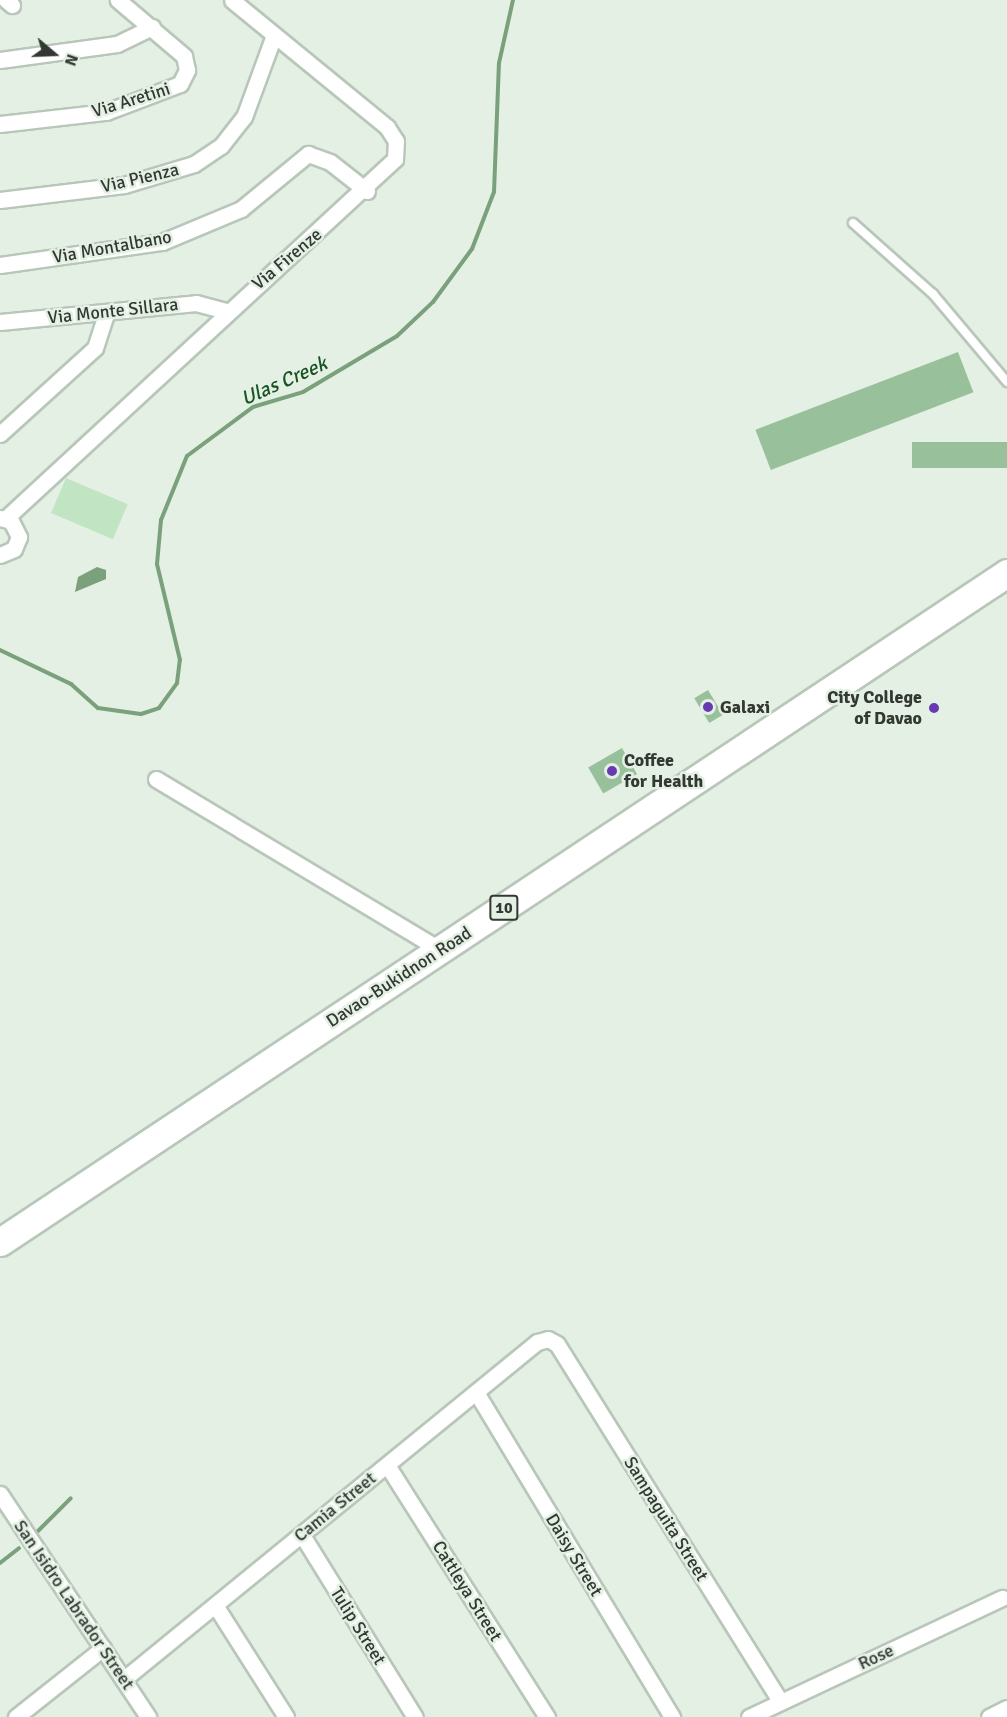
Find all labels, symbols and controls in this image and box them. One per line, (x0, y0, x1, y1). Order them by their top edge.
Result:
north arrow (24, 24, 84, 84)
text: N (60, 51, 82, 68)
street label: Via Aretini (89, 78, 173, 122)
street label: Via Pienza (99, 159, 181, 197)
street label: Via Firenze (248, 224, 326, 294)
street label: Via Montalbano (51, 226, 173, 268)
street label: Via Monte Sillara (47, 293, 179, 329)
water label: Ulas Creek (237, 351, 331, 411)
place label: City College of Davao (827, 687, 922, 730)
place label: Galaxi (720, 696, 770, 718)
marker: Galaxi (701, 700, 715, 714)
marker: City College of Davao (927, 701, 941, 715)
place label: Coffee for Health (624, 750, 703, 792)
marker: Coffee for Health (605, 764, 619, 778)
road number: 10 (489, 895, 519, 921)
street label: Davao-Bukidnon Road (322, 922, 476, 1032)
street label: Sampaguita Street (619, 1453, 713, 1585)
street label: Camia Street (290, 1467, 380, 1547)
street label: Daisy Street (541, 1510, 607, 1600)
street label: San Isidro Labrador Street (9, 1516, 139, 1694)
street label: Cattleya Street (428, 1537, 506, 1645)
street label: Tulip Street (326, 1583, 390, 1669)
street label: Rose (855, 1639, 897, 1675)

